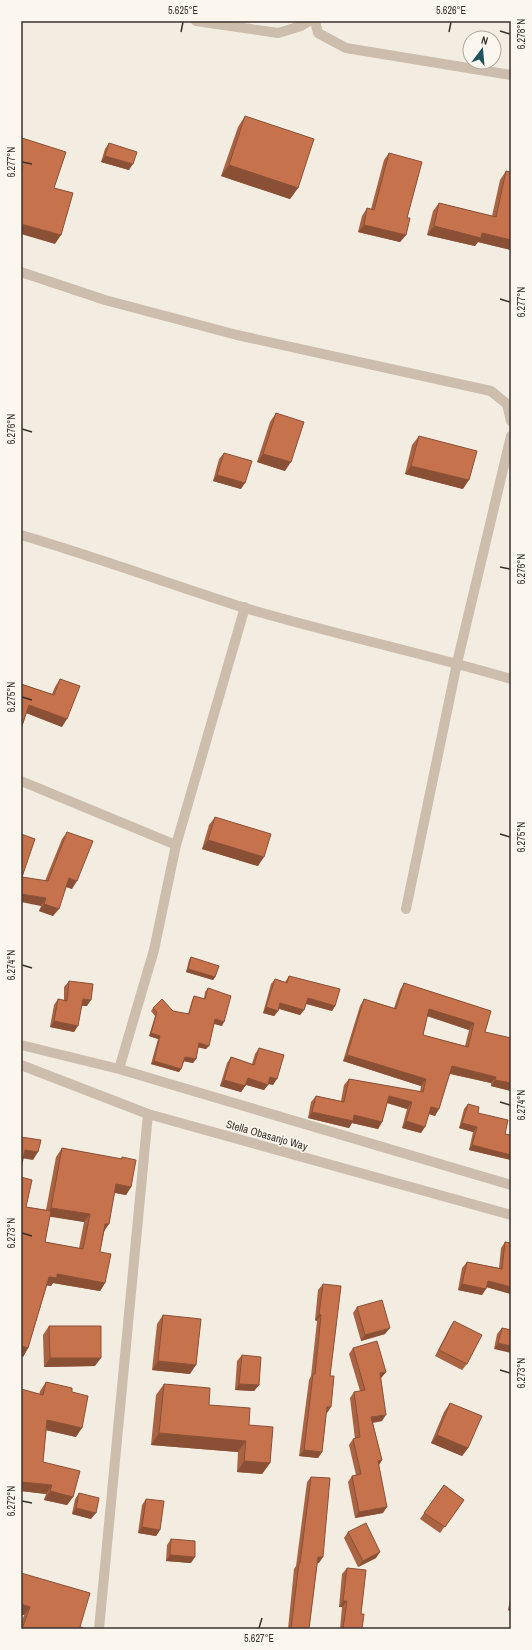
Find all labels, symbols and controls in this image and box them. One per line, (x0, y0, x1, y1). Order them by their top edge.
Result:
text: 5.625°E (168, 4, 198, 17)
text: 5.626°E (436, 4, 466, 17)
text: 6.278°N (515, 19, 528, 49)
north arrow (462, 30, 502, 70)
text: N (480, 33, 490, 48)
text: 6.277°N (5, 147, 18, 177)
text: 6.277°N (515, 287, 528, 317)
text: 6.276°N (5, 414, 18, 444)
text: 6.276°N (515, 554, 528, 584)
text: 6.275°N (5, 682, 18, 712)
text: 6.275°N (515, 822, 528, 852)
text: 6.274°N (5, 950, 18, 980)
text: 6.274°N (515, 1090, 528, 1120)
street label: Stella Obasanjo Way (225, 1117, 310, 1153)
text: 6.273°N (5, 1218, 18, 1248)
text: 6.273°N (515, 1358, 528, 1388)
text: 6.272°N (5, 1486, 18, 1516)
text: 5.627°E (244, 1632, 274, 1645)

